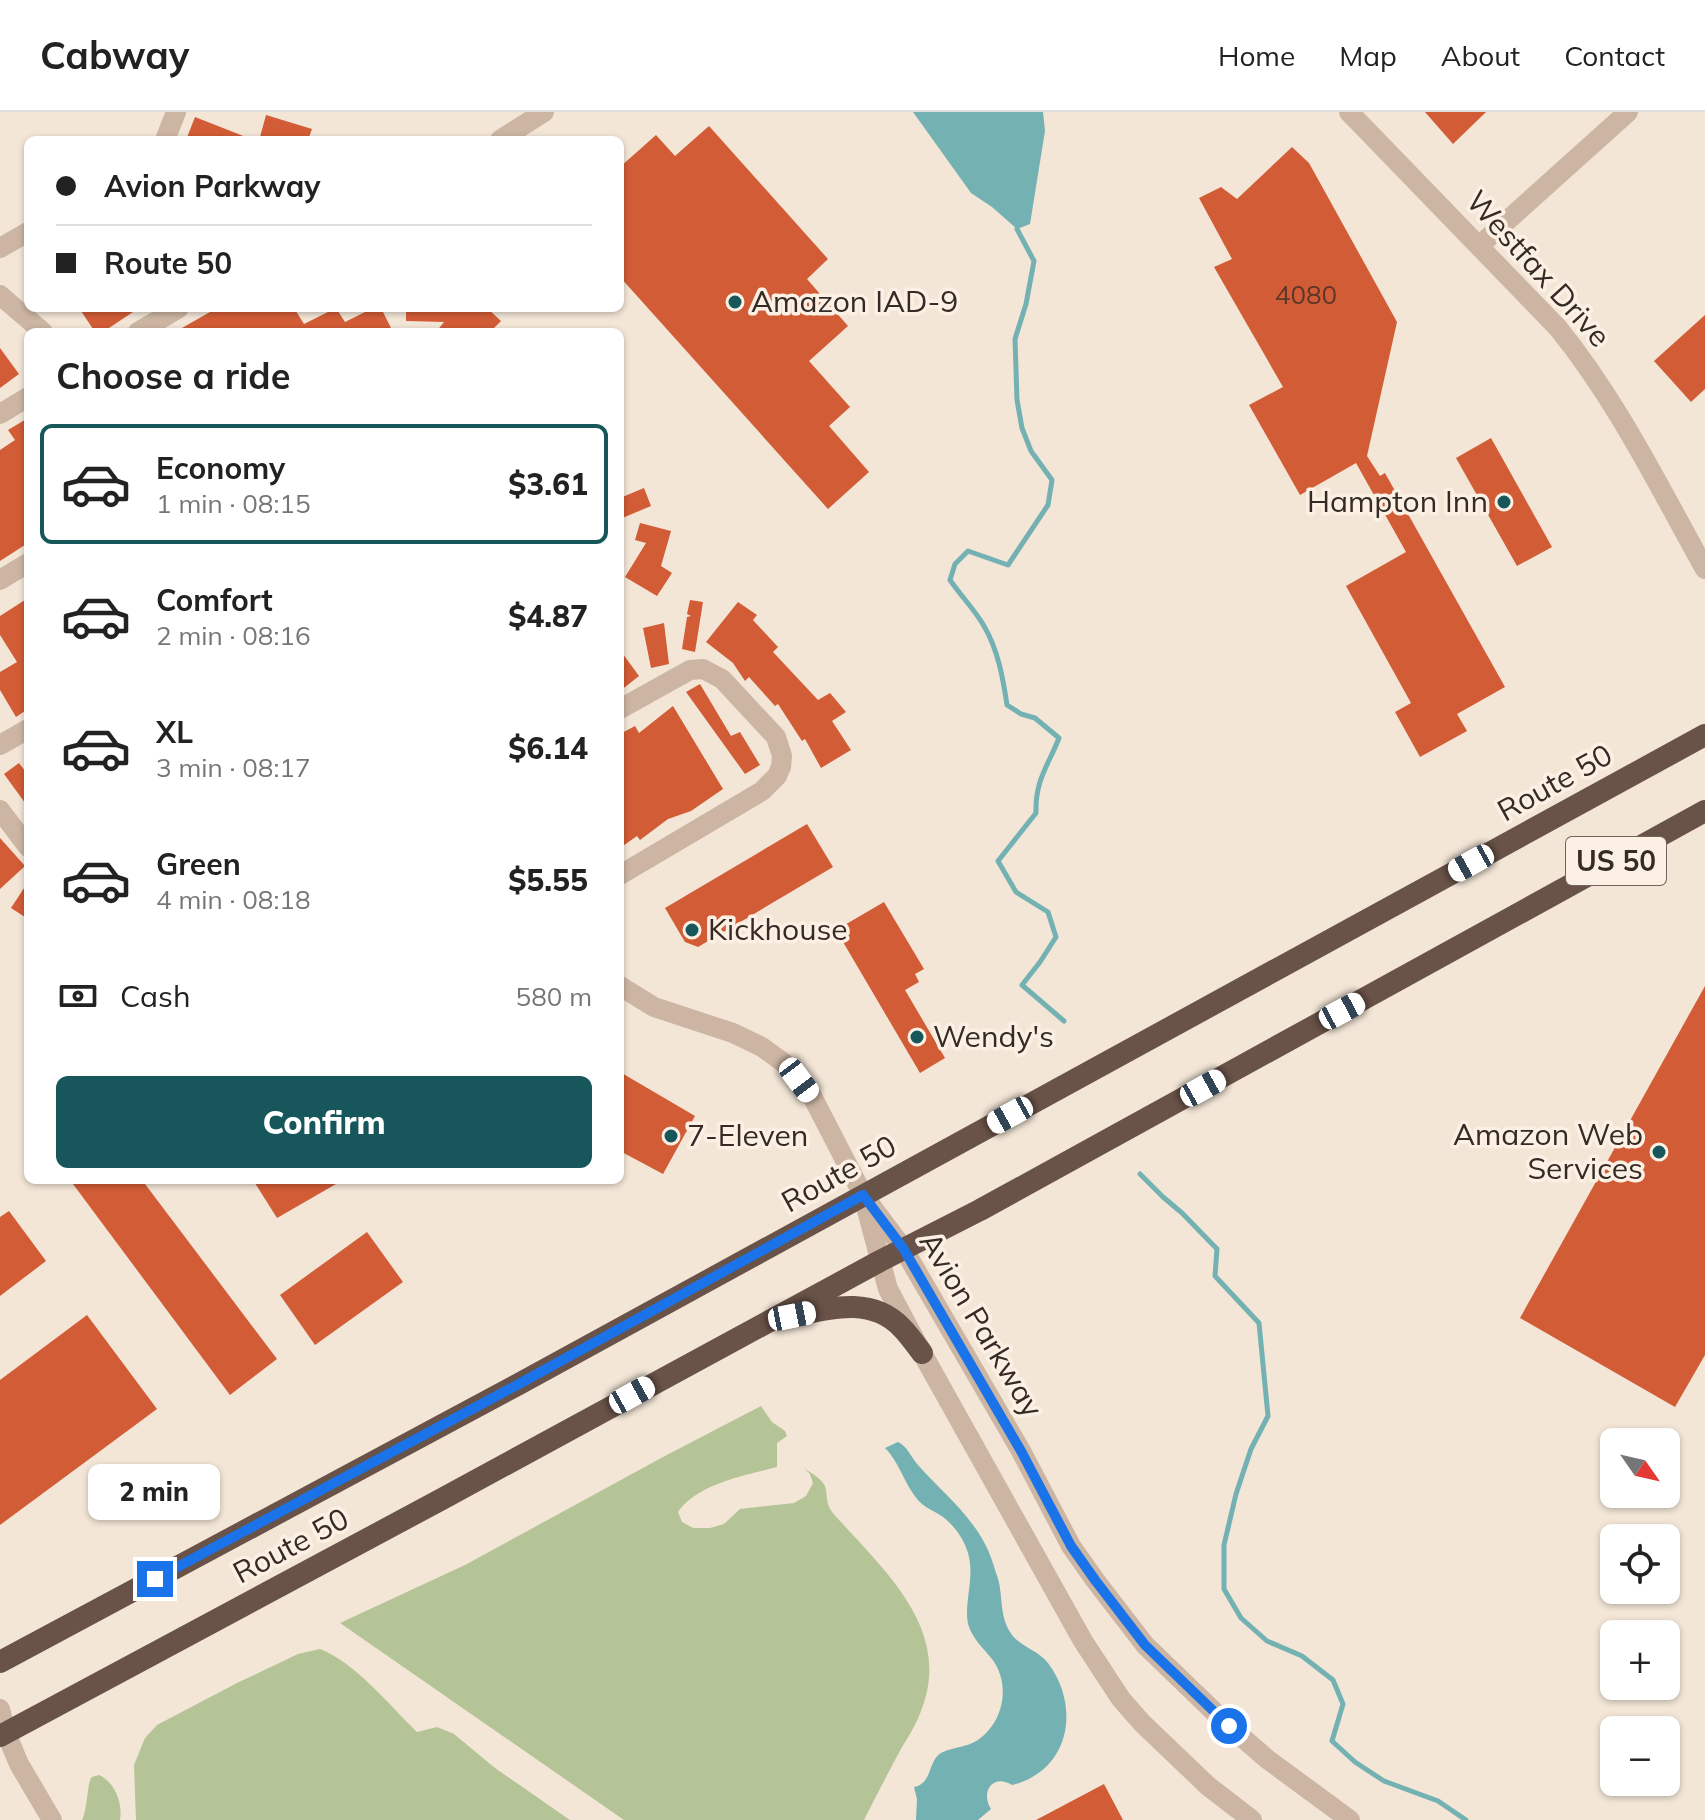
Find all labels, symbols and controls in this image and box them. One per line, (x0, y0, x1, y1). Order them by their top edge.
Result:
text: Cabway (40, 31, 189, 79)
text: Home (1218, 38, 1295, 73)
text: Map (1339, 38, 1397, 73)
text: About (1441, 38, 1520, 73)
text: Contact (1564, 38, 1665, 73)
text: Avion Parkway (104, 167, 321, 205)
street label: Westfax Drive (1459, 182, 1619, 354)
text: Route 50 (104, 244, 232, 282)
house number: 4080 (1275, 278, 1337, 311)
place label: Amazon IAD-9 (751, 282, 958, 320)
marker: Amazon IAD-9 (726, 293, 744, 311)
text: Choose a ride (56, 353, 290, 398)
icon: car (60, 448, 132, 520)
text: Economy (156, 449, 285, 487)
text: $3.61 (508, 465, 588, 503)
place label: Hampton Inn (1307, 482, 1488, 520)
text: 1 min · 08:15 (156, 487, 311, 520)
marker: Hampton Inn (1495, 493, 1513, 511)
icon: car (60, 580, 132, 652)
text: Comfort (156, 581, 273, 619)
text: $4.87 (508, 597, 588, 635)
text: 2 min · 08:16 (156, 619, 311, 652)
icon: car (60, 712, 132, 784)
text: XL (156, 713, 193, 751)
text: $6.14 (508, 729, 588, 767)
street label: Route 50 (1490, 735, 1619, 829)
text: 3 min · 08:17 (156, 751, 311, 784)
road number: US 50 (1566, 837, 1666, 885)
car (1444, 841, 1498, 885)
icon: car (60, 844, 132, 916)
text: Green (156, 845, 241, 883)
text: $5.55 (508, 861, 588, 899)
text: 4 min · 08:18 (156, 883, 311, 916)
place label: Kickhouse (708, 910, 848, 948)
marker: Kickhouse (683, 921, 701, 939)
icon: cash (56, 974, 100, 1018)
text: Cash (120, 977, 191, 1015)
text: 580 m (516, 980, 592, 1013)
car (1315, 989, 1369, 1033)
place label: Wendy's (933, 1017, 1054, 1055)
marker: Wendy's (908, 1028, 926, 1046)
car (775, 1054, 823, 1106)
car (1176, 1066, 1230, 1110)
button: Confirm (56, 1076, 592, 1168)
car (983, 1093, 1037, 1137)
place label: Amazon Web Services (1453, 1115, 1643, 1187)
place label: 7-Eleven (687, 1116, 808, 1154)
street label: Route 50 (774, 1126, 903, 1220)
marker: 7-Eleven (662, 1127, 680, 1145)
marker: Amazon Web Services (1650, 1143, 1668, 1161)
street label: Avion Parkway (912, 1225, 1052, 1424)
car (766, 1300, 818, 1332)
car (605, 1373, 659, 1417)
north arrow (1600, 1428, 1680, 1508)
map controls (1600, 1428, 1680, 1796)
callout: 2 min (89, 1463, 221, 1519)
text: 2 min (119, 1475, 189, 1508)
street label: Route 50 (226, 1499, 355, 1591)
button: locate (1600, 1524, 1680, 1604)
route end (137, 1561, 173, 1597)
button: + (1600, 1620, 1680, 1700)
route start (1211, 1708, 1247, 1744)
button: − (1600, 1716, 1680, 1796)

